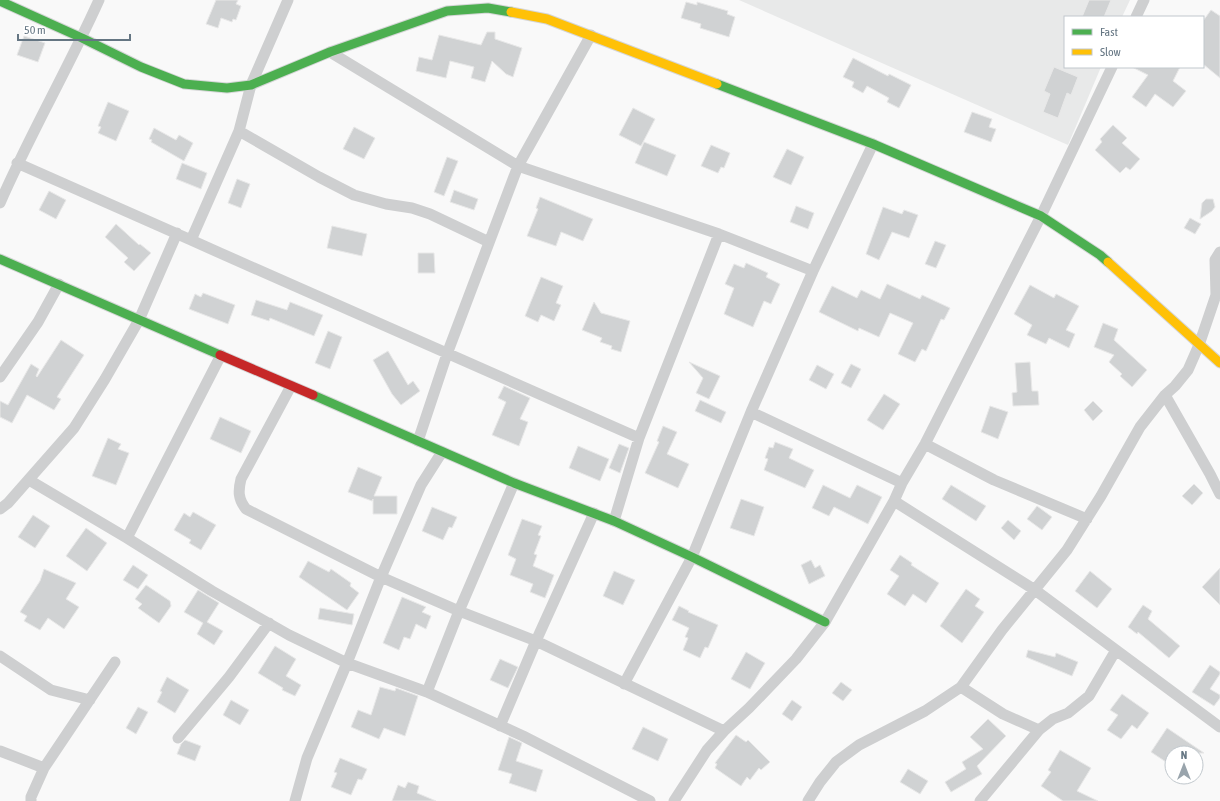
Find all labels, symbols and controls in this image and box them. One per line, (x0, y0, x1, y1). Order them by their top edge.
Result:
scale bar (18, 16, 130, 42)
legend (1064, 16, 1204, 68)
text: 50 m (24, 23, 46, 37)
text: Fast (1100, 25, 1118, 39)
text: Slow (1100, 45, 1121, 59)
north arrow (1164, 745, 1204, 785)
text: N (1181, 749, 1187, 761)

